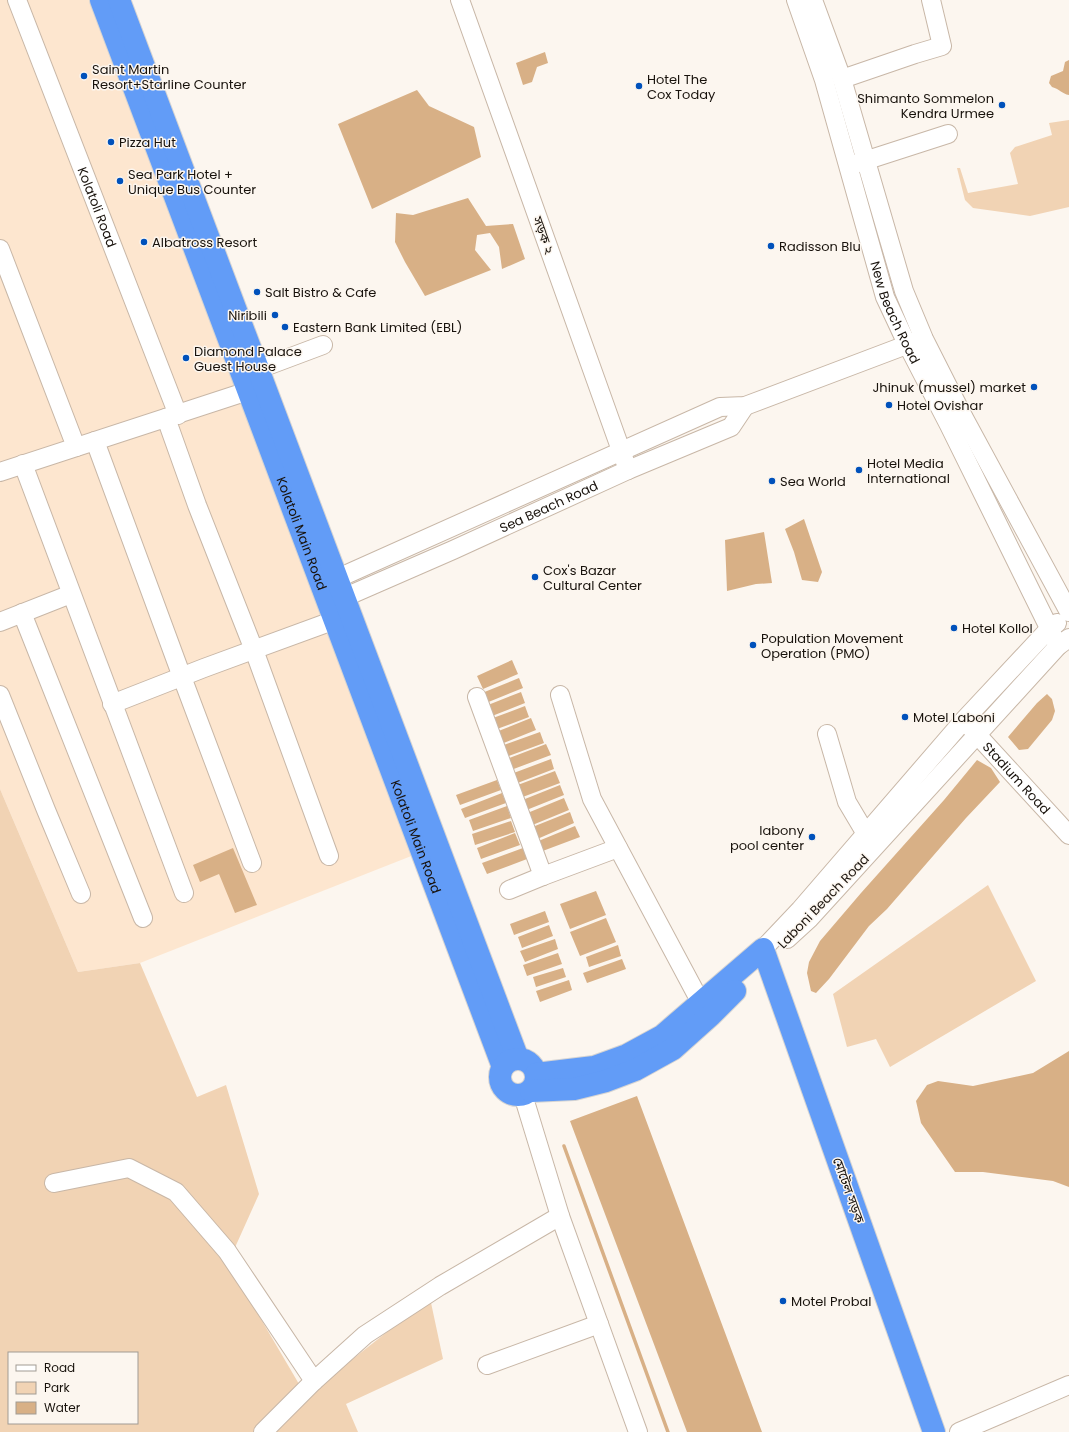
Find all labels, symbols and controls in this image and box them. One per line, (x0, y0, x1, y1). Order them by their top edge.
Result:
place label: Saint Martin Resort+Starline Counter (92, 60, 247, 94)
place label: Hotel The Cox Today (647, 70, 716, 104)
marker: Saint Martin Resort+Starline Counter (79, 71, 89, 81)
marker: Hotel The Cox Today (634, 81, 644, 91)
place label: Shimanto Sommelon Kendra Urmee (857, 89, 994, 123)
marker: Shimanto Sommelon Kendra Urmee (997, 100, 1007, 110)
place label: Pizza Hut (119, 133, 176, 152)
marker: Pizza Hut (106, 137, 116, 147)
street label: Kolatoli Road (73, 164, 121, 250)
place label: Sea Park Hotel + Unique Bus Counter (128, 165, 256, 199)
marker: Sea Park Hotel + Unique Bus Counter (115, 176, 125, 186)
street label: সড়ক ২ (528, 213, 559, 257)
place label: Albatross Resort (152, 233, 257, 252)
marker: Albatross Resort (139, 237, 149, 247)
place label: Radisson Blu (779, 237, 861, 256)
marker: Radisson Blu (766, 241, 776, 251)
street label: New Beach Road (865, 259, 925, 367)
place label: Salt Bistro & Cafe (265, 283, 376, 302)
marker: Salt Bistro & Cafe (252, 287, 262, 297)
place label: Niribili (228, 306, 267, 325)
marker: Niribili (270, 310, 280, 320)
place label: Eastern Bank Limited (EBL) (293, 318, 462, 337)
marker: Eastern Bank Limited (EBL) (280, 322, 290, 332)
place label: Diamond Palace Guest House (194, 342, 302, 376)
marker: Diamond Palace Guest House (181, 353, 191, 363)
place label: Jhinuk (mussel) market (872, 378, 1026, 397)
marker: Jhinuk (mussel) market (1029, 382, 1039, 392)
place label: Hotel Ovishar (897, 396, 983, 415)
marker: Hotel Ovishar (884, 400, 894, 410)
place label: Hotel Media International (867, 454, 950, 488)
marker: Hotel Media International (854, 465, 864, 475)
place label: Sea World (780, 472, 846, 491)
street label: Kolatoli Main Road (271, 474, 332, 593)
street label: Sea Beach Road (496, 476, 601, 538)
marker: Sea World (767, 476, 777, 486)
place label: Cox's Bazar Cultural Center (543, 561, 642, 595)
marker: Cox's Bazar Cultural Center (530, 572, 540, 582)
place label: Hotel Kollol (962, 619, 1033, 638)
marker: Hotel Kollol (949, 623, 959, 633)
place label: Population Movement Operation (PMO) (761, 629, 904, 663)
marker: Population Movement Operation (PMO) (748, 640, 758, 650)
place label: Motel Laboni (913, 708, 995, 727)
marker: Motel Laboni (900, 712, 910, 722)
street label: Stadium Road (978, 738, 1054, 819)
street label: Kolatoli Main Road (386, 777, 446, 896)
place label: labony pool center (730, 821, 805, 855)
marker: labony pool center (807, 832, 817, 842)
street label: Laboni Beach Road (773, 850, 874, 953)
street label: মোটেল সড়ক (828, 1155, 869, 1226)
place label: Motel Probal (791, 1292, 871, 1311)
marker: Motel Probal (778, 1296, 788, 1306)
legend (8, 1352, 138, 1424)
text: Road (44, 1359, 75, 1376)
text: Park (44, 1379, 71, 1396)
text: Water (44, 1399, 81, 1416)

